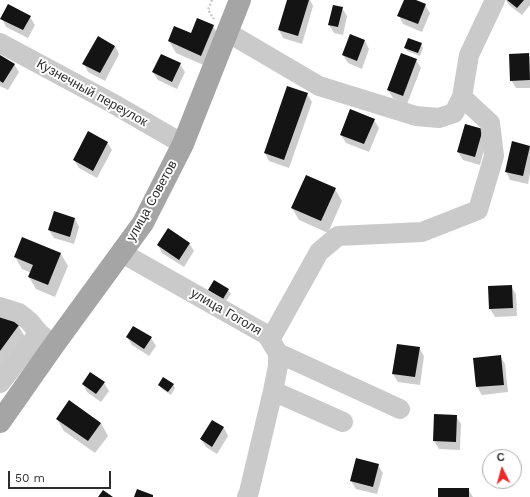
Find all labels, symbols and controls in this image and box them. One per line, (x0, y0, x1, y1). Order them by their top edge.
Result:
street label: Кузнечный переулок (34, 56, 150, 130)
street label: улица Советов (123, 158, 181, 244)
street label: улица Гоголя (188, 285, 264, 339)
north arrow (482, 449, 522, 489)
text: С (496, 451, 505, 464)
scale bar (10, 463, 113, 489)
text: 50 m (15, 471, 45, 485)

